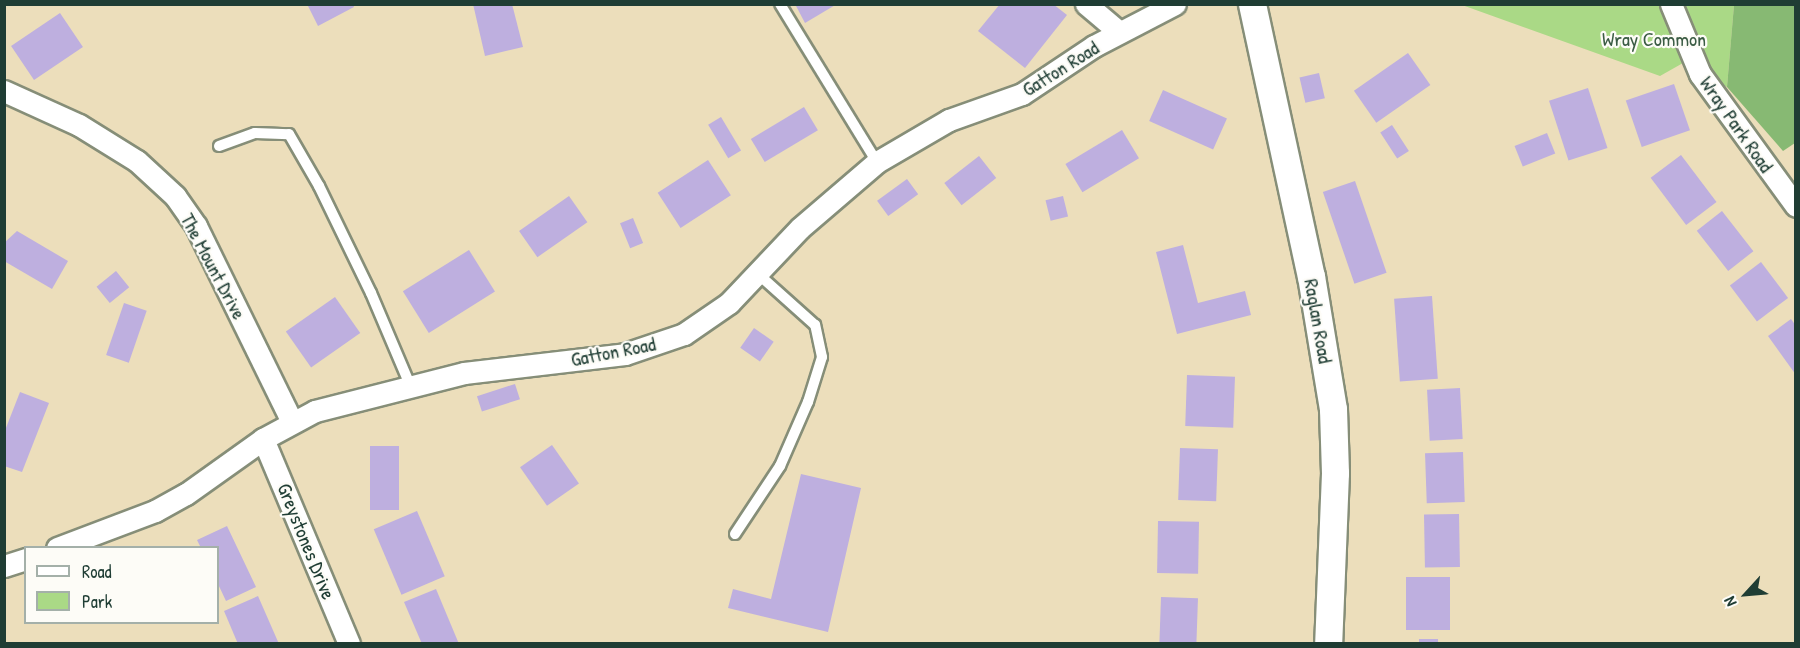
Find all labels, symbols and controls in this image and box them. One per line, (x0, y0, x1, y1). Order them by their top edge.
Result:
park label: Wray Common (1602, 26, 1706, 50)
street label: Gatton Road (1017, 35, 1103, 101)
street label: Wray Park Road (1695, 71, 1779, 177)
street label: The Mount Drive (176, 209, 252, 323)
street label: Raglan Road (1300, 277, 1338, 365)
street label: Gatton Road (569, 331, 657, 371)
street label: Greystones Drive (273, 479, 341, 603)
legend (24, 546, 219, 624)
text: Road (82, 559, 112, 584)
north arrow (1716, 564, 1776, 624)
text: Park (82, 589, 112, 614)
text: N (1718, 593, 1742, 611)

